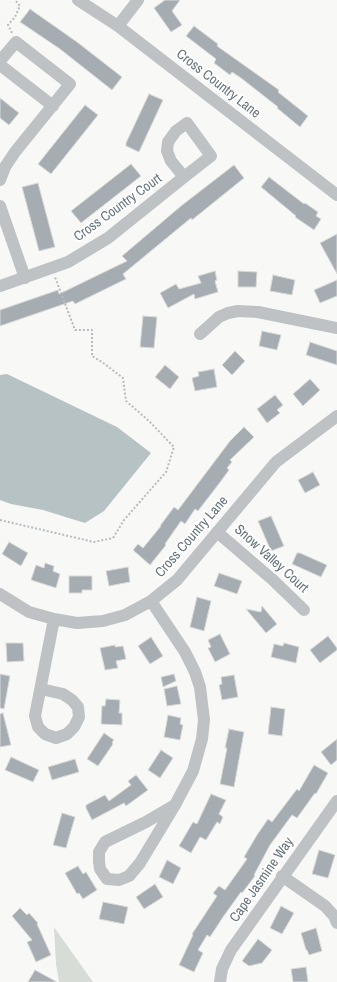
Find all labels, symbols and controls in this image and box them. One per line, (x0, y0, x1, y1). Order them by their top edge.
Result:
street label: Cross Country Lane (173, 46, 263, 122)
street label: Cross Country Court (71, 170, 165, 246)
street label: Cross Country Lane (152, 493, 232, 581)
street label: Snow Valley Court (231, 521, 311, 597)
street label: Cape Jasmine Way (227, 834, 297, 926)

